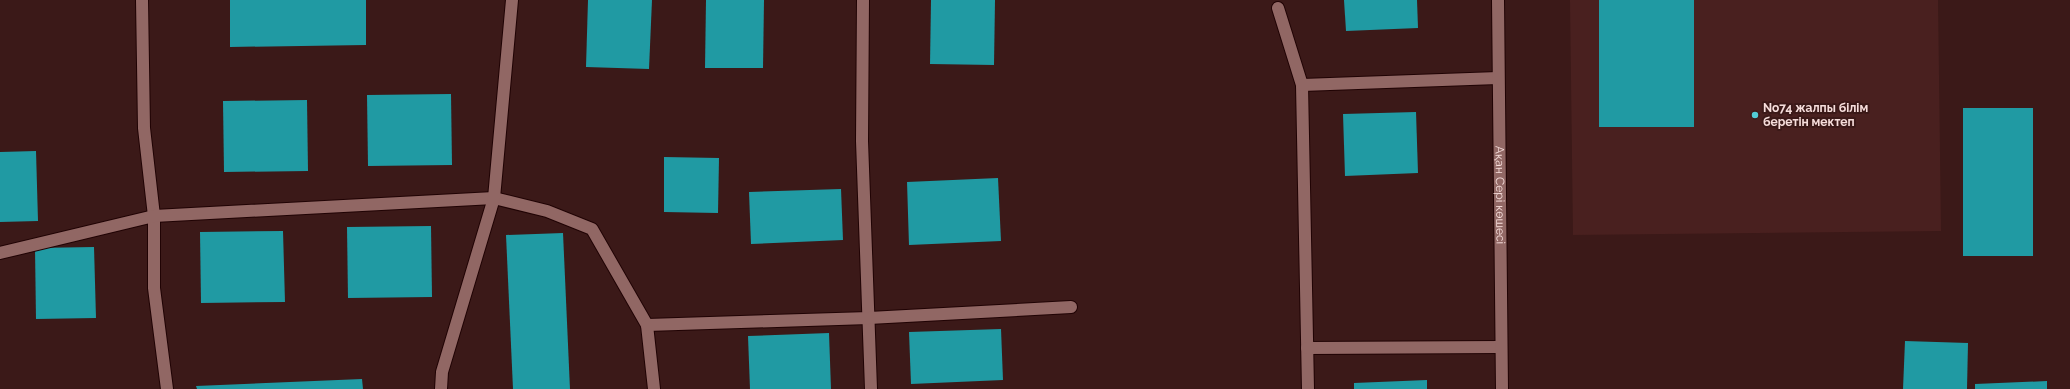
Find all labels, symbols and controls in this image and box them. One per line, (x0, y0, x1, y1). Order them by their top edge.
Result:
place label: No74 жалпы білім беретін мектеп (1763, 101, 1868, 129)
marker: No74 жалпы білім беретін мектеп (1750, 110, 1760, 120)
street label: Ақан Сері көшесі (1492, 146, 1508, 244)

